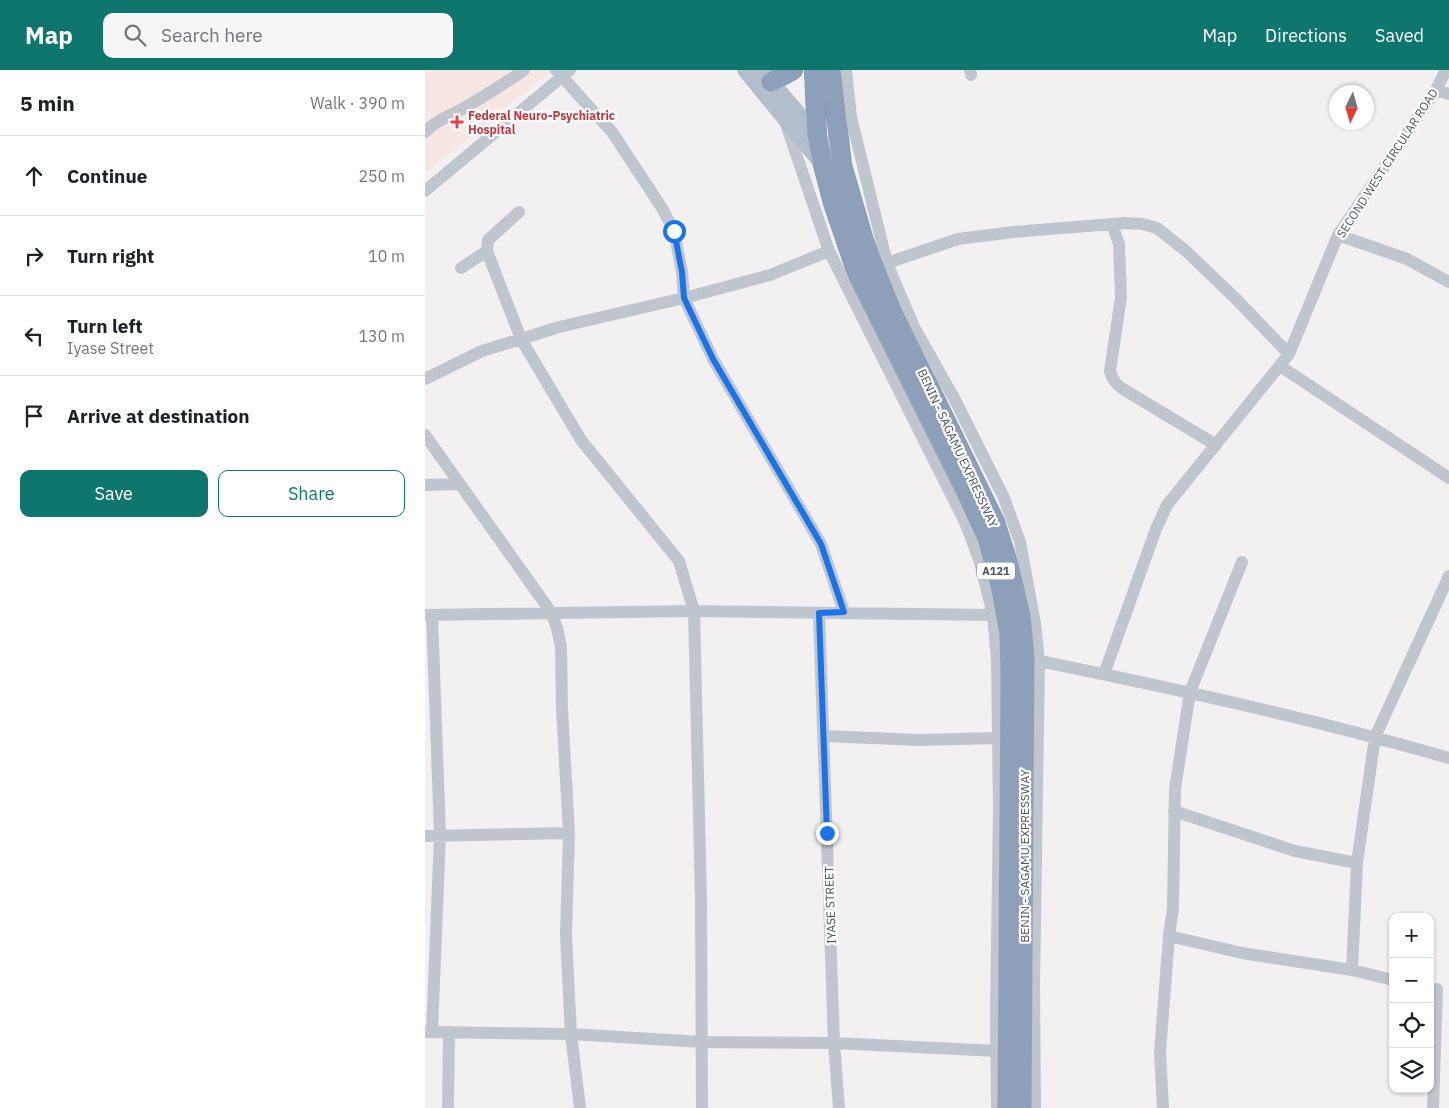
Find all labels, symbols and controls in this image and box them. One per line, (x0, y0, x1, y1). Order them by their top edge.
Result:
search box (103, 13, 453, 58)
text: Map (25, 19, 73, 51)
icon: search (121, 21, 149, 49)
text: Search here (161, 23, 263, 47)
text: Map (1202, 24, 1237, 47)
text: Directions (1265, 24, 1347, 47)
text: Saved (1375, 24, 1424, 47)
north arrow (1329, 85, 1374, 130)
street label: SECOND WEST CIRCULAR ROAD (1333, 86, 1441, 240)
text: 5 min (20, 89, 75, 117)
text: Walk · 390 m (310, 93, 405, 113)
place label: Federal Neuro-Psychiatric Hospital (468, 108, 615, 137)
marker: Federal Neuro-Psychiatric Hospital (450, 115, 464, 129)
icon: ahead (20, 162, 48, 190)
text: Continue (67, 164, 147, 188)
text: 250 m (358, 166, 405, 186)
route start (663, 220, 686, 243)
icon: right (20, 242, 48, 270)
text: Turn right (67, 244, 154, 268)
text: 10 m (368, 246, 405, 266)
text: Turn left (67, 314, 143, 338)
icon: left (20, 322, 48, 350)
text: 130 m (358, 326, 405, 346)
text: Iyase Street (67, 338, 154, 358)
street label: BENIN - SAGAMU EXPRESSWAY (915, 366, 1001, 530)
icon: arrive (20, 402, 48, 430)
text: Arrive at destination (67, 404, 250, 428)
button: Save (20, 470, 208, 517)
button: Share (218, 470, 405, 517)
road number: A121 (977, 562, 1015, 580)
street label: BENIN - SAGAMU EXPRESSWAY (1017, 769, 1032, 943)
route end (816, 822, 839, 845)
street label: IYASE STREET (821, 866, 839, 944)
map controls (1389, 913, 1434, 1093)
button: + (1389, 913, 1434, 958)
button: − (1389, 958, 1434, 1003)
button: locate (1389, 1003, 1434, 1048)
button: layers (1389, 1048, 1434, 1093)

